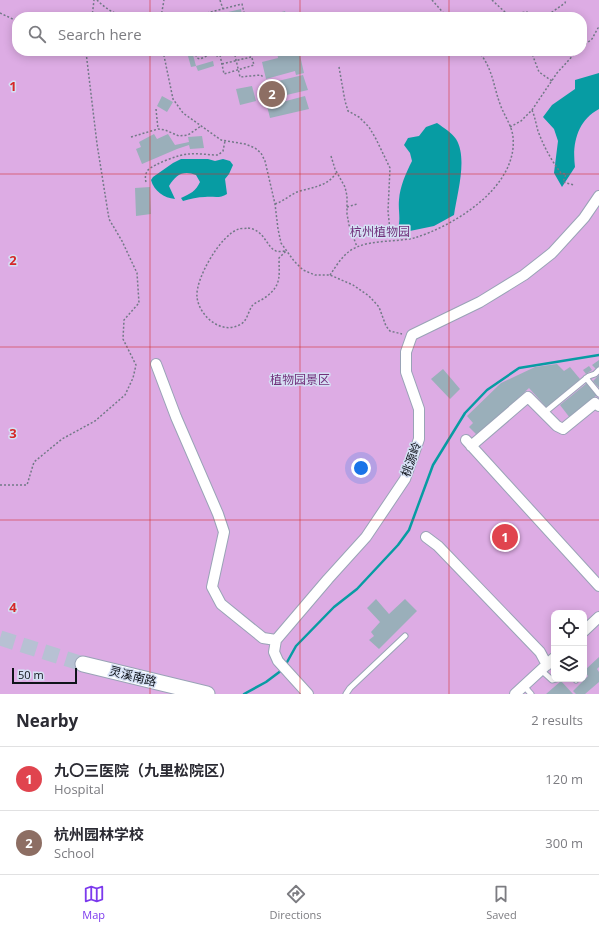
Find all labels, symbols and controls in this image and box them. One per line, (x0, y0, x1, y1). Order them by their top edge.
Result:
search box (12, 12, 587, 56)
icon: search (26, 23, 48, 45)
text: Search here (58, 24, 142, 44)
text: 1 (9, 77, 17, 95)
pin: 2 (259, 79, 285, 109)
park label: 杭州植物园 (350, 223, 410, 240)
text: 2 (9, 251, 17, 269)
park label: 植物园景区 (270, 371, 330, 388)
text: 3 (9, 424, 17, 442)
street label: 桃源岭 (397, 439, 425, 479)
your location (351, 458, 371, 478)
pin: 1 (492, 522, 518, 552)
text: 4 (9, 598, 17, 616)
map controls (551, 610, 587, 682)
button: locate (551, 610, 587, 646)
button: layers (551, 646, 587, 682)
street label: 灵溪南路 (108, 662, 158, 690)
scale bar (12, 666, 77, 685)
text: 50 m (18, 667, 44, 682)
text: Nearby (16, 709, 78, 732)
text: 2 results (531, 711, 583, 729)
text: 九〇三医院（九里松院区） (54, 760, 234, 780)
text: 1 (25, 770, 33, 788)
text: 120 m (545, 770, 583, 788)
text: Hospital (54, 780, 104, 798)
text: 杭州园林学校 (54, 824, 144, 844)
text: 2 (25, 834, 33, 852)
text: 300 m (545, 834, 583, 852)
text: School (54, 844, 94, 862)
tab: Map (82, 883, 105, 922)
tab: Directions (270, 883, 322, 922)
tab: Saved (486, 883, 517, 922)

